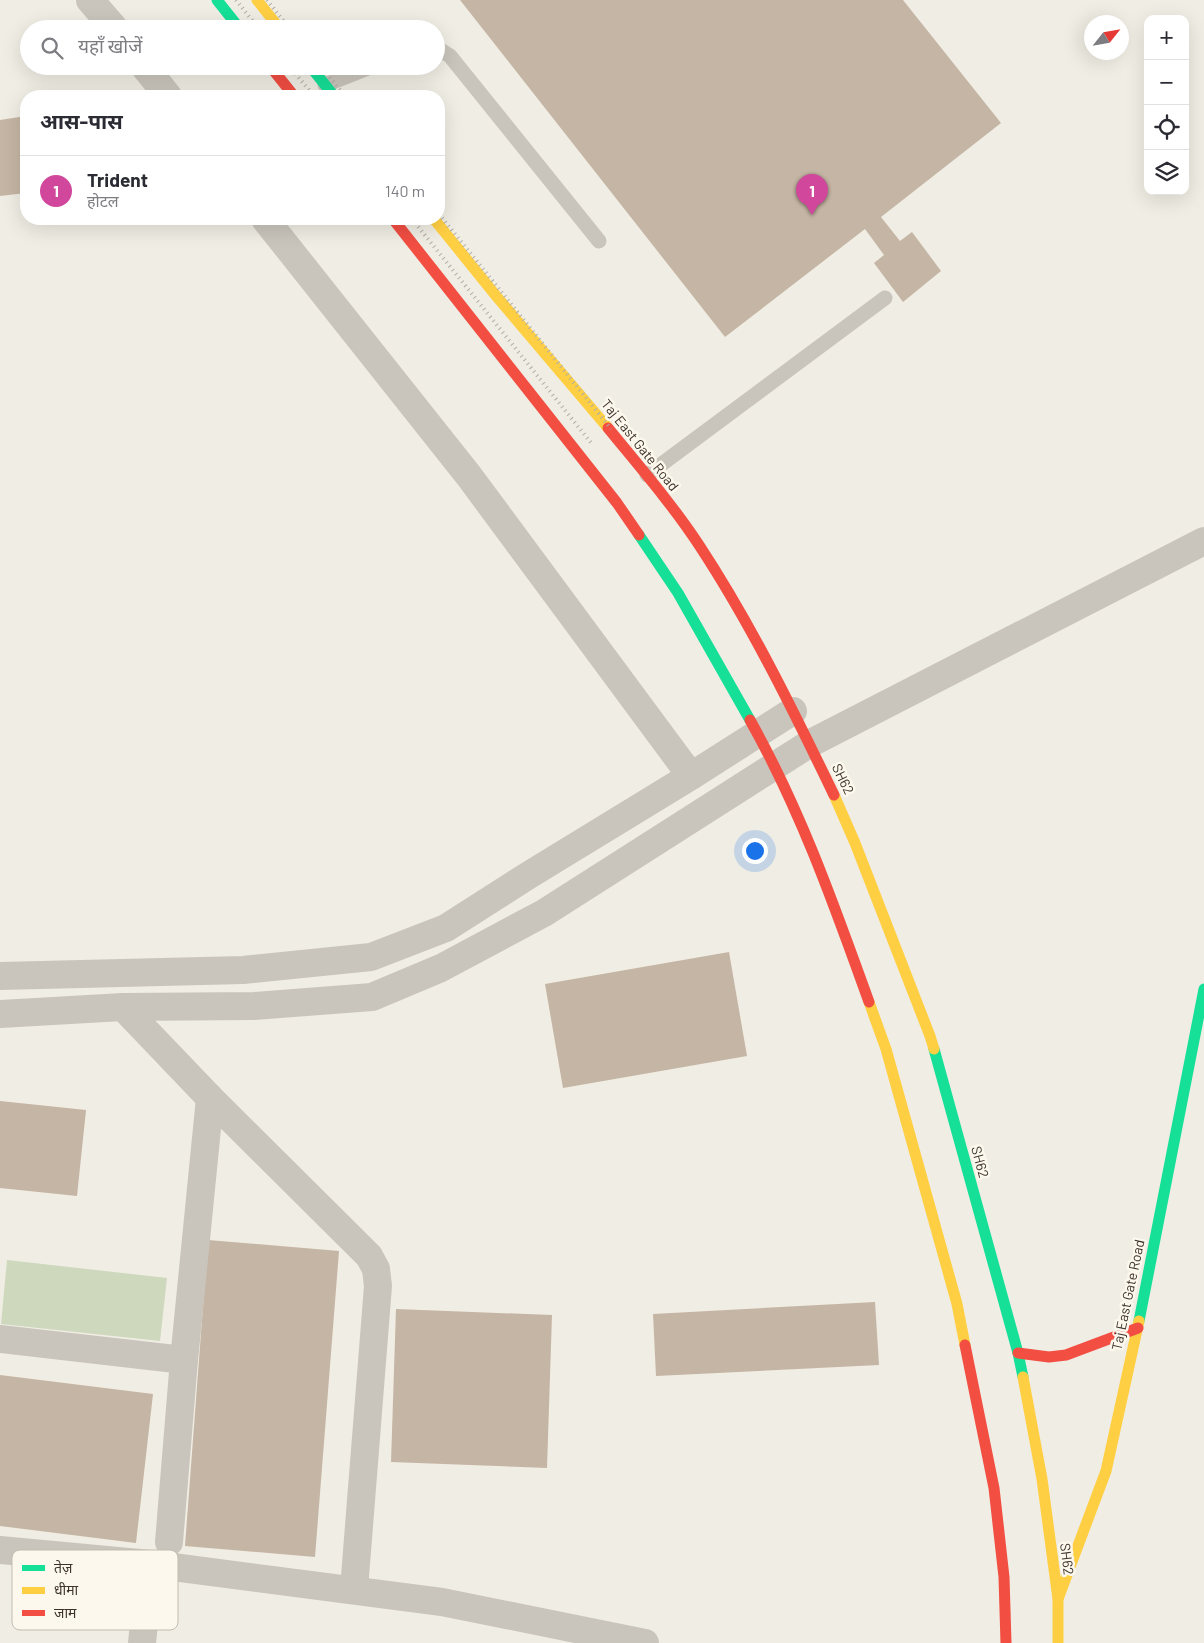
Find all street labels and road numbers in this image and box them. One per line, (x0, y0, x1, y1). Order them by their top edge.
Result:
street label: Taj East Gate Road (598, 395, 683, 494)
street label: SH62 (829, 761, 858, 797)
street label: SH62 (968, 1144, 993, 1180)
street label: Taj East Gate Road (1107, 1238, 1148, 1352)
street label: SH62 (1057, 1542, 1078, 1576)

